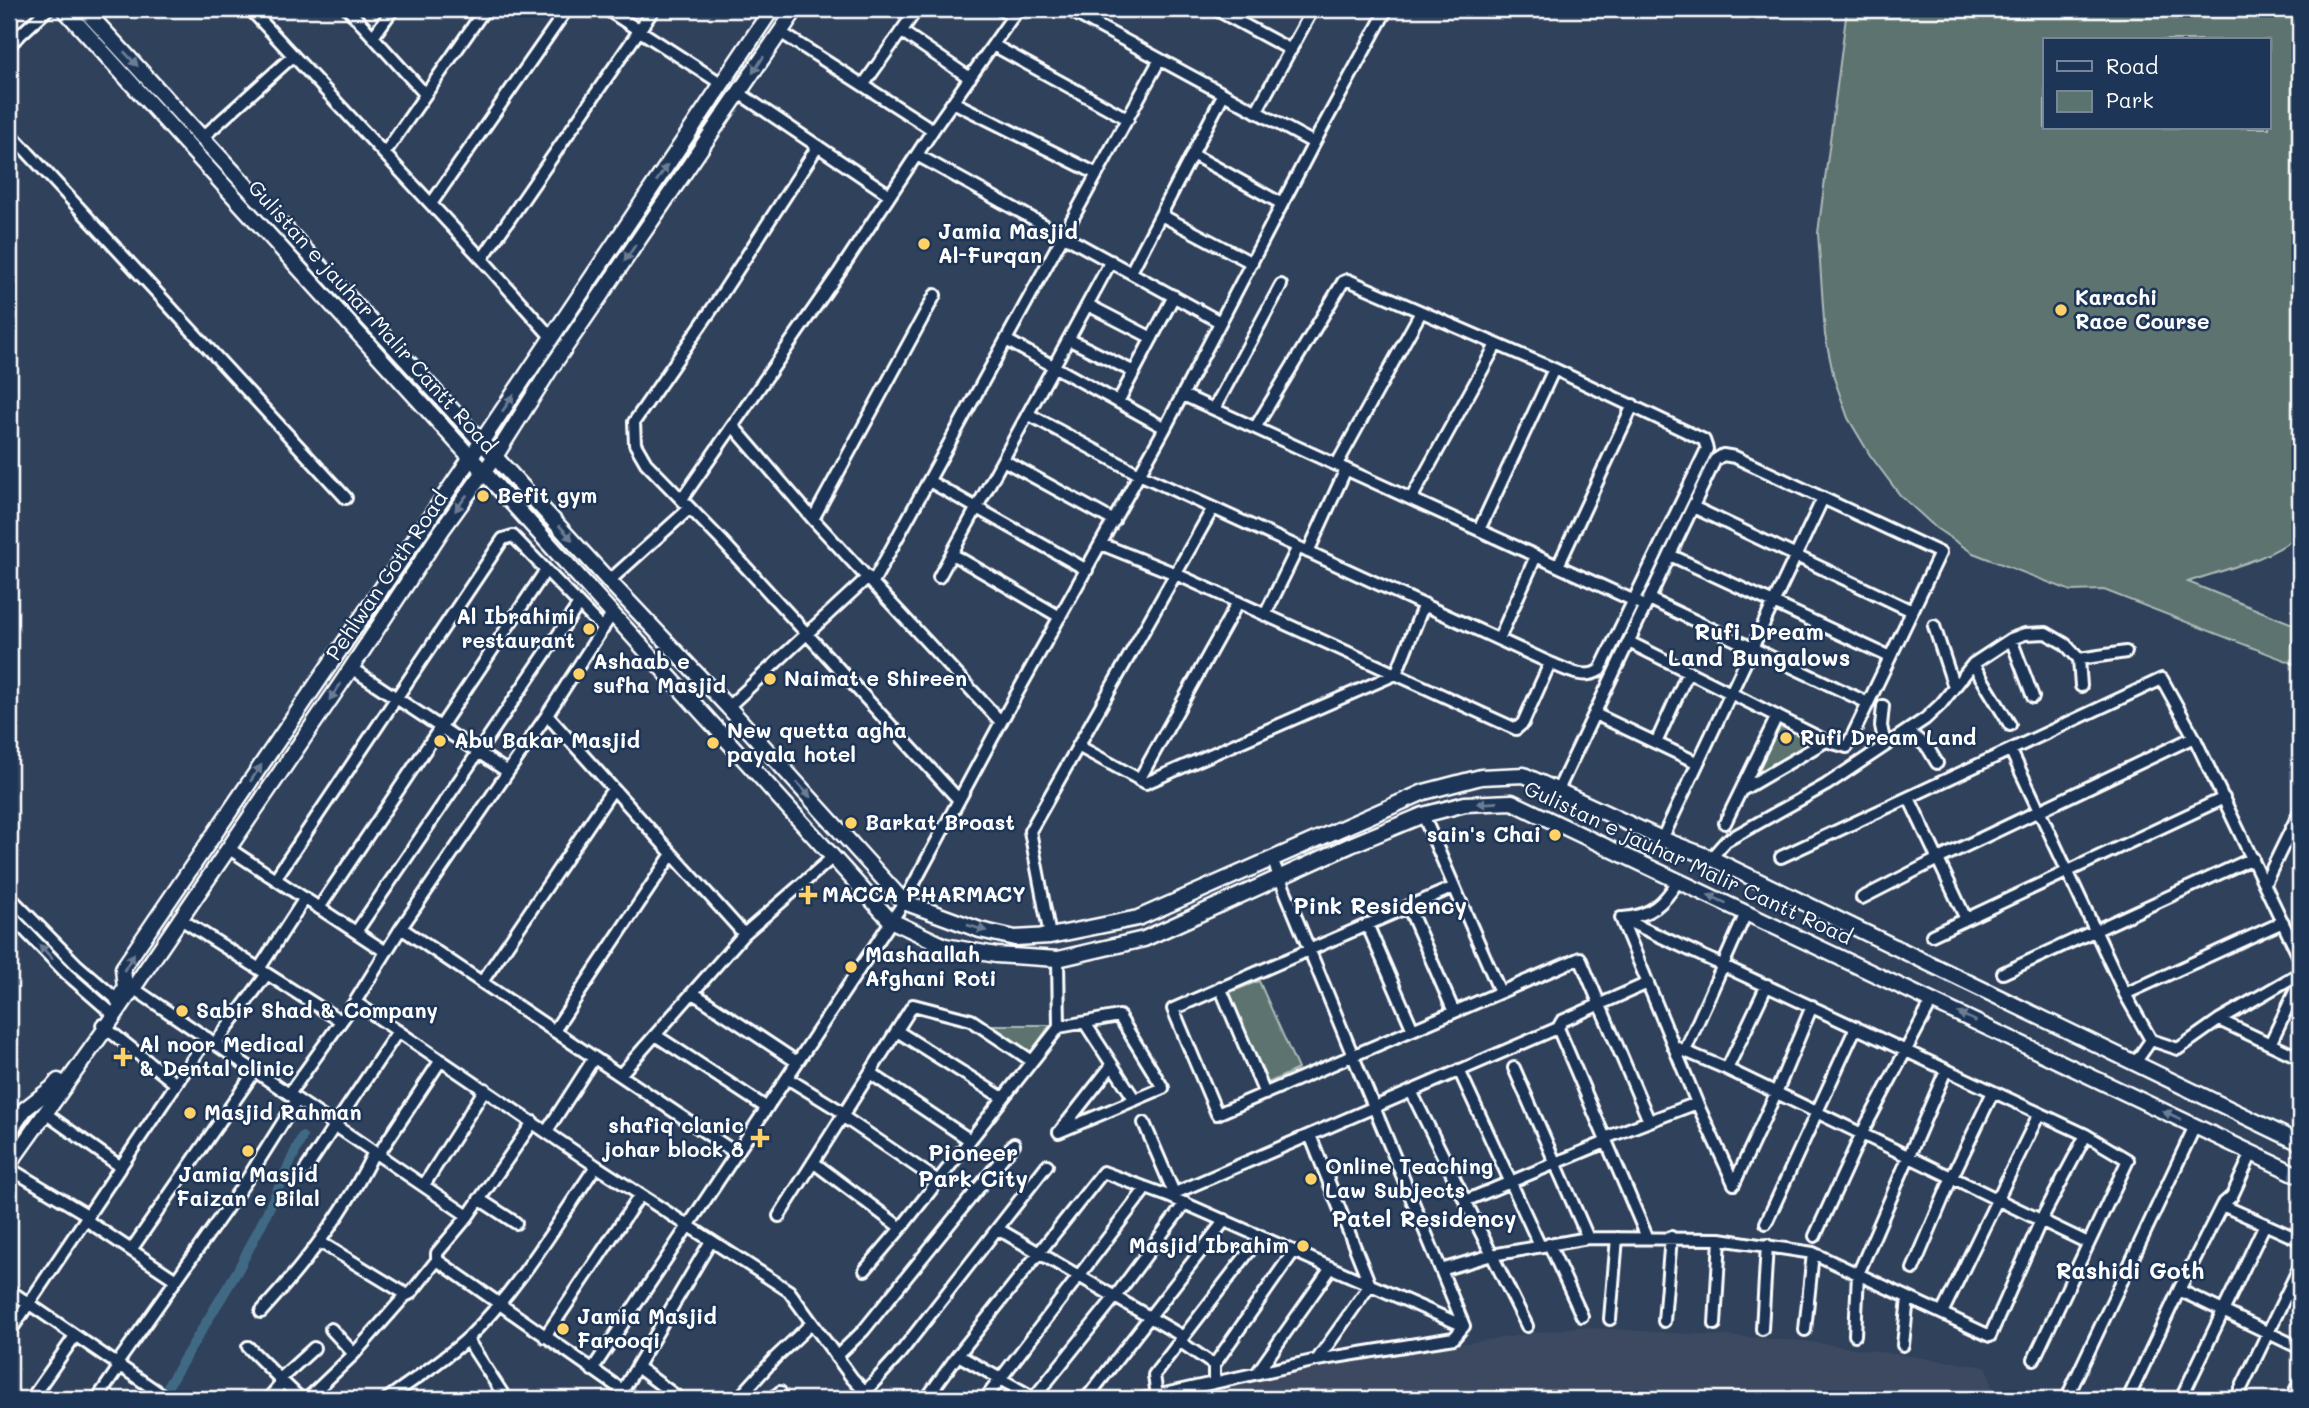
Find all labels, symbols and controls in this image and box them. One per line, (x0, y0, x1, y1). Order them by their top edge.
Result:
legend (2043, 38, 2270, 130)
one-way arrow (122, 50, 138, 67)
text: Road (2106, 52, 2158, 79)
one-way arrow (752, 56, 765, 75)
text: Park (2106, 86, 2154, 113)
one-way arrow (655, 164, 669, 182)
street label: Gulistan e jauhar Malir Cantt Road (243, 174, 503, 458)
place label: Jamia Masjid Al-Furqan (938, 217, 1078, 268)
marker: Jamia Masjid Al-Furqan (916, 236, 932, 252)
one-way arrow (624, 244, 637, 263)
place label: Karachi Race Course (2075, 283, 2209, 334)
marker: Karachi Race Course (2053, 302, 2069, 318)
one-way arrow (502, 393, 515, 413)
place label: Befit gym (497, 481, 597, 509)
street label: Pehlwan Goth Road (319, 485, 453, 665)
marker: Befit gym (475, 488, 491, 504)
one-way arrow (454, 494, 468, 512)
one-way arrow (558, 524, 574, 542)
place label: Al Ibrahimi restaurant (456, 602, 575, 653)
district label: Rufi Dream Land Bungalows (1668, 616, 1850, 672)
marker: Al Ibrahimi restaurant (581, 621, 597, 637)
place label: Ashaab e sufha Masjid (593, 647, 726, 698)
place label: Naimat e Shireen (784, 664, 967, 691)
marker: Ashaab e sufha Masjid (571, 666, 587, 682)
marker: Naimat e Shireen (762, 671, 778, 687)
one-way arrow (328, 683, 342, 701)
place label: New quetta agha payala hotel (727, 716, 907, 768)
place label: Rufi Dream Land (1800, 723, 1976, 750)
place label: Abu Bakar Masjid (454, 726, 640, 753)
marker: Rufi Dream Land (1778, 730, 1794, 746)
marker: Abu Bakar Masjid (432, 733, 448, 749)
marker: New quetta agha payala hotel (705, 735, 721, 751)
one-way arrow (249, 764, 263, 782)
street label: Gulistan e jauhar Malir Cantt Road (1520, 774, 1857, 950)
one-way arrow (795, 782, 811, 799)
one-way arrow (1476, 798, 1498, 809)
place label: Barkat Broast (865, 808, 1015, 835)
marker: Barkat Broast (843, 815, 859, 831)
place label: sain's Chai (1427, 820, 1541, 847)
marker: sain's Chai (1547, 827, 1563, 843)
place label: MACCA PHARMACY (822, 880, 1026, 907)
marker: MACCA PHARMACY (800, 887, 816, 903)
district label: Pink Residency (1293, 890, 1467, 920)
one-way arrow (1707, 893, 1727, 905)
one-way arrow (967, 924, 988, 934)
place label: Mashaallah Afghani Roti (865, 940, 997, 991)
one-way arrow (38, 944, 55, 961)
one-way arrow (123, 952, 135, 971)
marker: Mashaallah Afghani Roti (843, 959, 859, 975)
place label: Sabir Shad & Company (196, 996, 438, 1024)
marker: Sabir Shad & Company (174, 1003, 190, 1019)
one-way arrow (1957, 1012, 1977, 1023)
place label: Al noor Medical & Dental clinic (139, 1030, 304, 1081)
marker: Al noor Medical & Dental clinic (113, 1047, 133, 1067)
place label: Masjid Rahman (204, 1098, 362, 1125)
marker: Masjid Rahman (182, 1105, 198, 1121)
one-way arrow (2162, 1109, 2182, 1121)
place label: shafiq clanic johar block 8 (602, 1111, 744, 1162)
marker: shafiq clanic johar block 8 (750, 1128, 770, 1148)
district label: Pioneer Park City (918, 1137, 1028, 1193)
marker: Jamia Masjid Faizan e Bilal (240, 1143, 256, 1159)
place label: Online Teaching Law Subjects (1325, 1152, 1493, 1203)
place label: Jamia Masjid Faizan e Bilal (176, 1160, 320, 1211)
marker: Online Teaching Law Subjects (1303, 1171, 1319, 1187)
district label: Patel Residency (1332, 1203, 1516, 1233)
place label: Masjid Ibrahim (1129, 1231, 1289, 1258)
marker: Masjid Ibrahim (1295, 1238, 1311, 1254)
district label: Rashidi Goth (2056, 1255, 2204, 1285)
place label: Jamia Masjid Farooqi (577, 1302, 717, 1353)
marker: Jamia Masjid Farooqi (555, 1321, 571, 1337)

